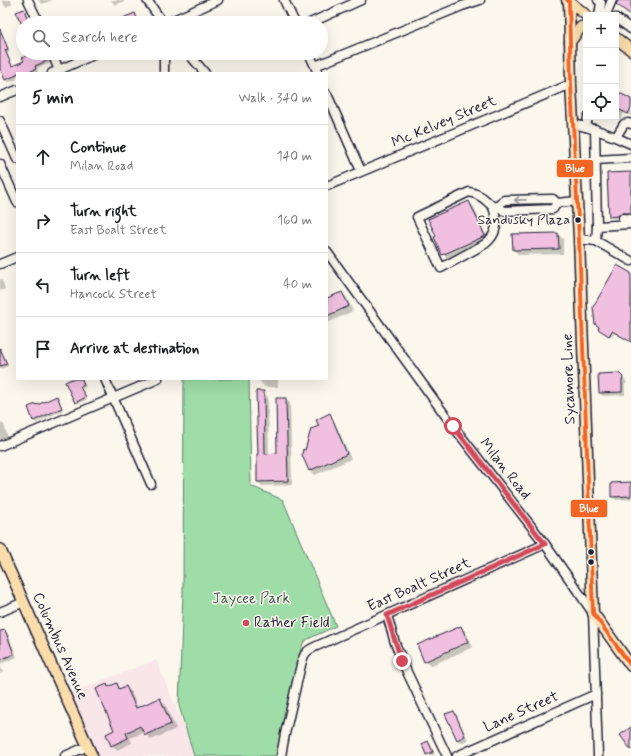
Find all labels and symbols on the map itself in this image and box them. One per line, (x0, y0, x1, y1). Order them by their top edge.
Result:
street label: Mc Kelvey Street (389, 91, 500, 153)
line badge: Blue (556, 159, 594, 178)
text: Blue (565, 162, 585, 176)
one-way arrow (514, 196, 527, 204)
place label: Sandusky Plaza (478, 211, 570, 229)
marker: Sandusky Plaza (573, 215, 583, 225)
street label: Sycamore Line (557, 333, 581, 425)
route start (444, 417, 462, 435)
street label: Milan Road (475, 434, 535, 504)
line badge: Blue (570, 499, 608, 518)
text: Blue (579, 502, 599, 516)
unlabelled marker (586, 547, 596, 557)
street label: East Boalt Street (364, 553, 474, 617)
unlabelled marker (586, 557, 596, 567)
street label: Columbus Avenue (27, 589, 93, 703)
park label: Jaycee Park (212, 589, 290, 609)
place label: Rather Field (254, 613, 330, 633)
marker: Rather Field (241, 618, 251, 628)
route end (393, 652, 411, 670)
street label: Lane Street (480, 687, 562, 737)

